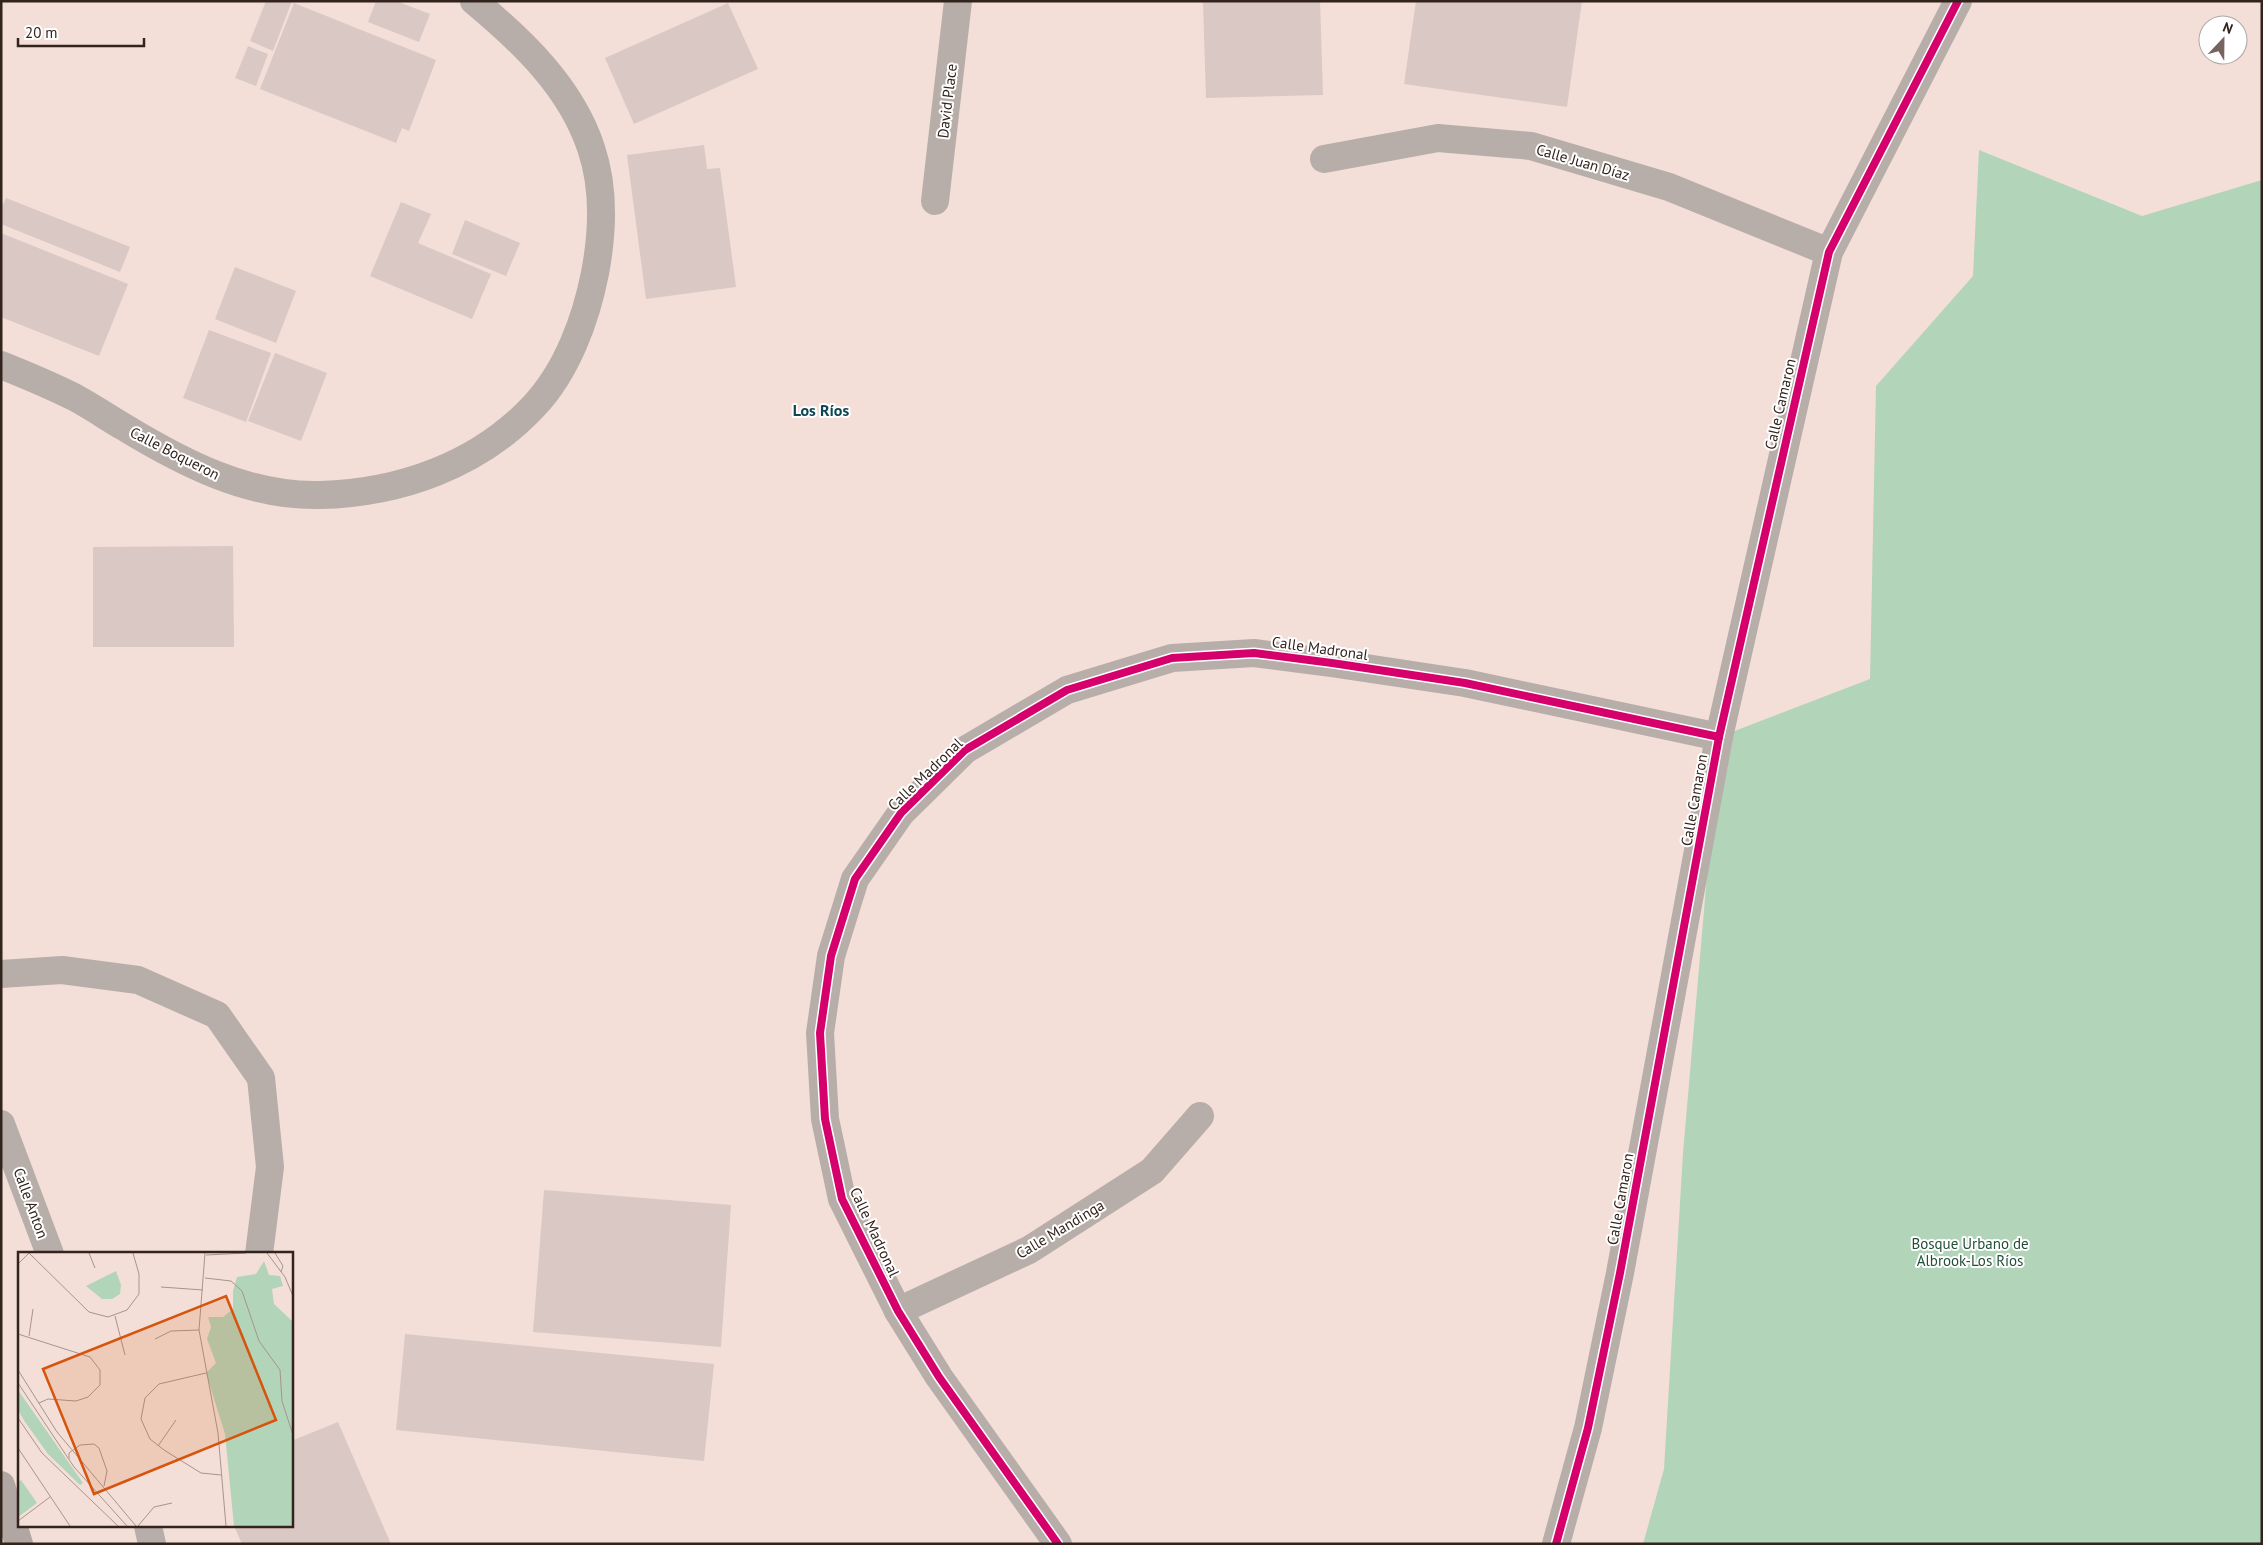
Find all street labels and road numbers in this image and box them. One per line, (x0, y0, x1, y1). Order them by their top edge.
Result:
street label: David Place (933, 63, 961, 139)
street label: Calle Juan Díaz (1534, 140, 1632, 184)
street label: Calle Camaron (1760, 357, 1800, 451)
street label: Calle Boqueron (127, 422, 223, 484)
street label: Calle Madronal (1271, 632, 1370, 664)
street label: Calle Madronal (884, 733, 967, 814)
street label: Calle Camaron (1677, 753, 1711, 847)
street label: Calle Camaron (1603, 1152, 1637, 1246)
street label: Calle Anton (9, 1165, 53, 1241)
street label: Calle Madronal (846, 1184, 904, 1280)
street label: Calle Mandinga (1012, 1195, 1108, 1263)

